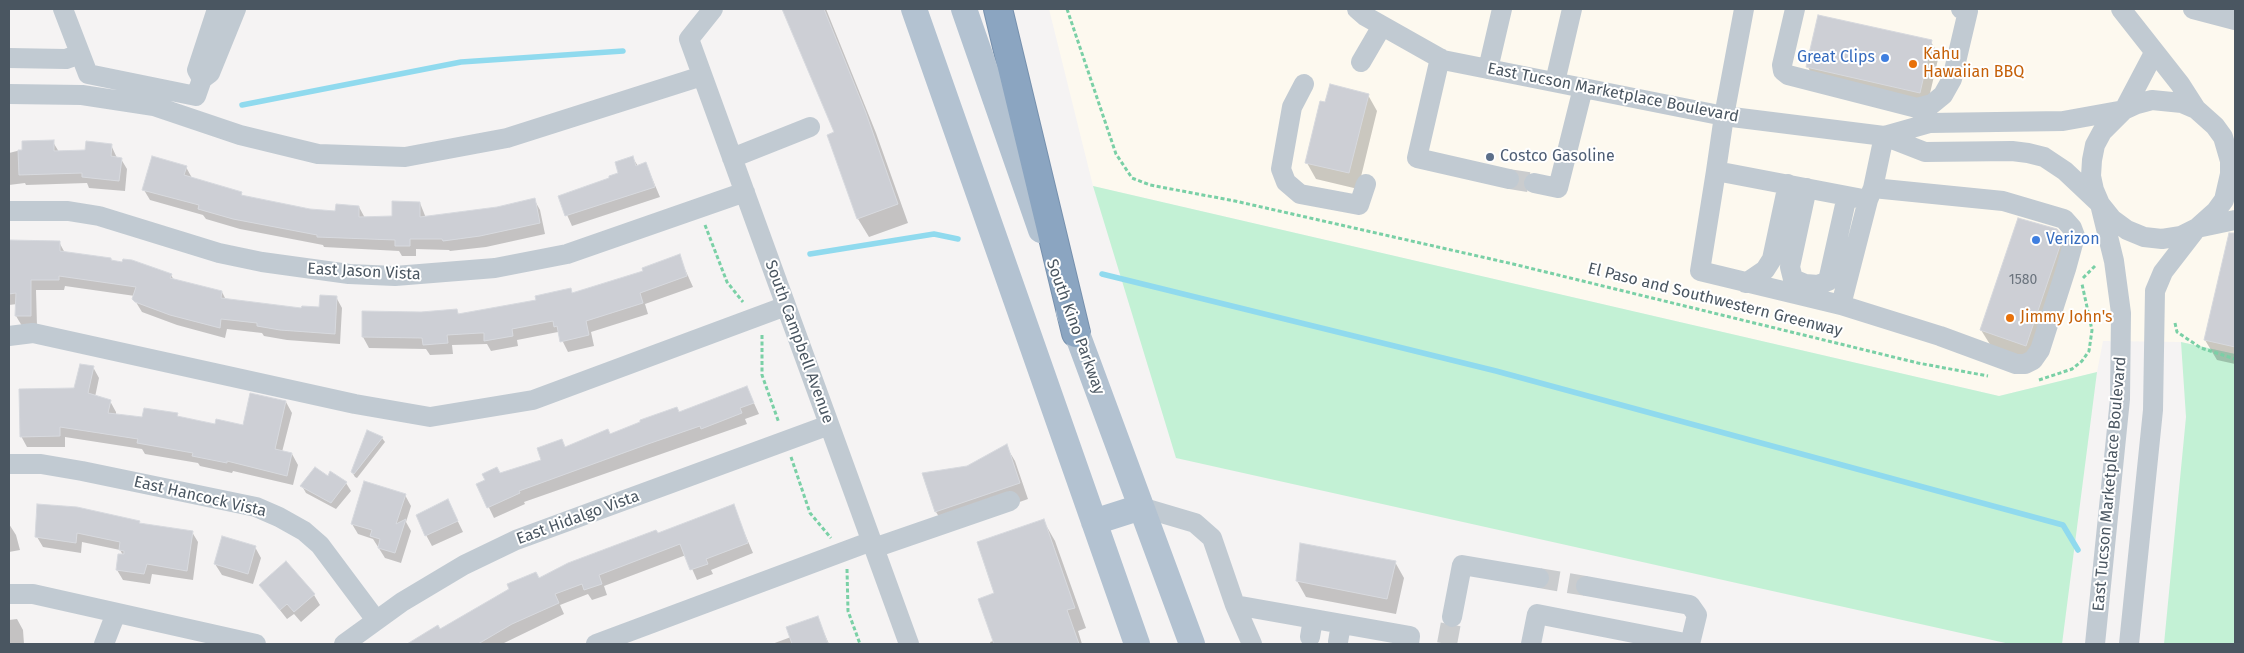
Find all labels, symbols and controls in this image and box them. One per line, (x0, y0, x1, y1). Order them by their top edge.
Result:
place label: Kahu Hawaiian BBQ (1923, 45, 2024, 83)
place label: Great Clips (1797, 48, 1875, 68)
marker: Great Clips (1879, 52, 1891, 64)
marker: Kahu Hawaiian BBQ (1907, 58, 1919, 70)
street label: East Tucson Marketplace Boulevard (1486, 59, 1740, 127)
place label: Costco Gasoline (1500, 147, 1615, 167)
marker: Costco Gasoline (1484, 151, 1496, 163)
place label: Verizon (2046, 230, 2100, 250)
marker: Verizon (2030, 234, 2042, 246)
street label: South Kino Parkway (1042, 257, 1108, 397)
street label: South Campbell Avenue (760, 258, 838, 426)
street label: East Jason Vista (307, 259, 421, 285)
street label: El Paso and Southwestern Greenway (1586, 259, 1844, 341)
house number: 1580 (2009, 272, 2037, 288)
place label: Jimmy John's (2020, 308, 2112, 328)
marker: Jimmy John's (2004, 312, 2016, 324)
street label: East Tucson Marketplace Boulevard (2089, 356, 2131, 612)
street label: East Hancock Vista (132, 472, 268, 522)
street label: East Hidalgo Vista (514, 487, 642, 549)

